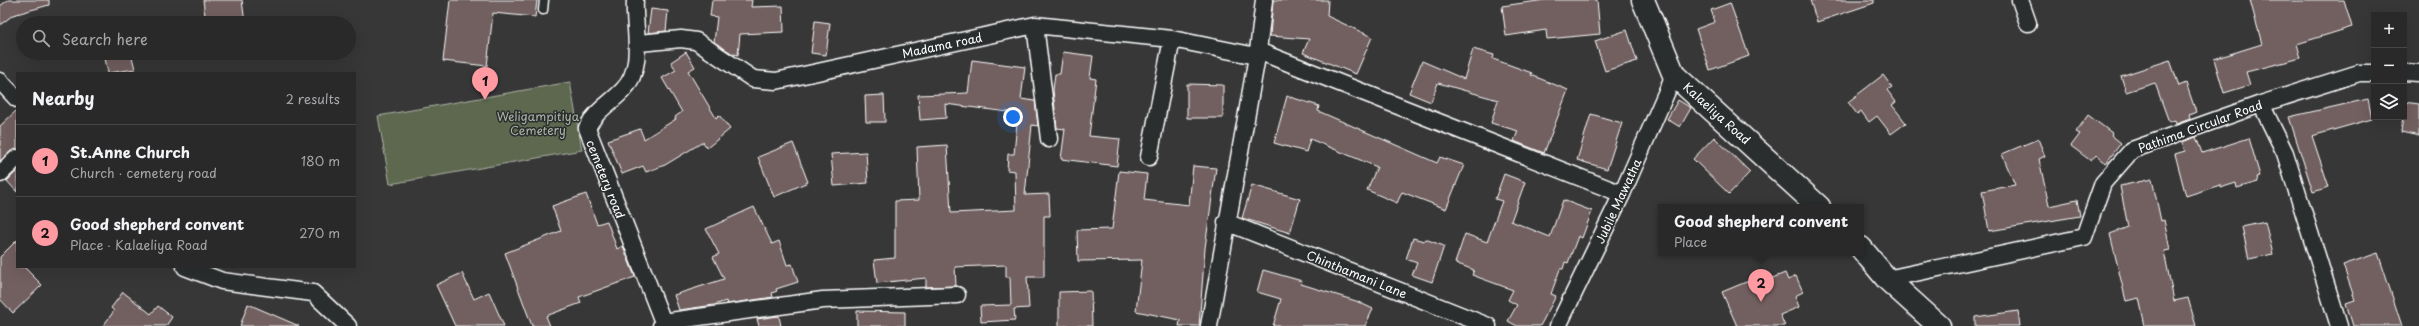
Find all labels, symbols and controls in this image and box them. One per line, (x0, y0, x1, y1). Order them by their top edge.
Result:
map controls (2371, 12, 2407, 120)
button: + (2371, 12, 2407, 48)
search box (16, 16, 356, 60)
icon: search (30, 27, 52, 49)
text: Search here (62, 27, 148, 50)
street label: Madama road (900, 28, 984, 62)
button: − (2371, 48, 2407, 84)
pin: 1 (472, 67, 498, 100)
street label: Kalaeliya Road (1679, 78, 1755, 148)
button: layers (2371, 84, 2407, 120)
text: Nearby (32, 85, 94, 111)
text: 2 results (286, 89, 340, 108)
street label: Pathima Circular Road (2135, 95, 2265, 157)
park label: Weligampitiya Cemetery (497, 107, 580, 139)
your location (1003, 107, 1023, 127)
street label: cemetery road (582, 137, 630, 221)
text: St.Anne Church (70, 140, 190, 163)
text: 1 (42, 151, 48, 170)
text: 180 m (301, 151, 340, 170)
street label: Jubile Mawatha (1590, 155, 1646, 247)
text: Church · cemetery road (70, 163, 217, 182)
popup (1658, 204, 1864, 256)
text: Good shepherd convent (1674, 209, 1848, 232)
text: Good shepherd convent (70, 212, 244, 235)
text: 2 (40, 223, 50, 242)
text: 270 m (299, 223, 340, 242)
text: Place (1674, 232, 1707, 251)
text: Place · Kalaeliya Road (70, 235, 208, 254)
street label: Chinthamani Lane (1304, 246, 1410, 302)
pin: 2 (1748, 269, 1774, 302)

